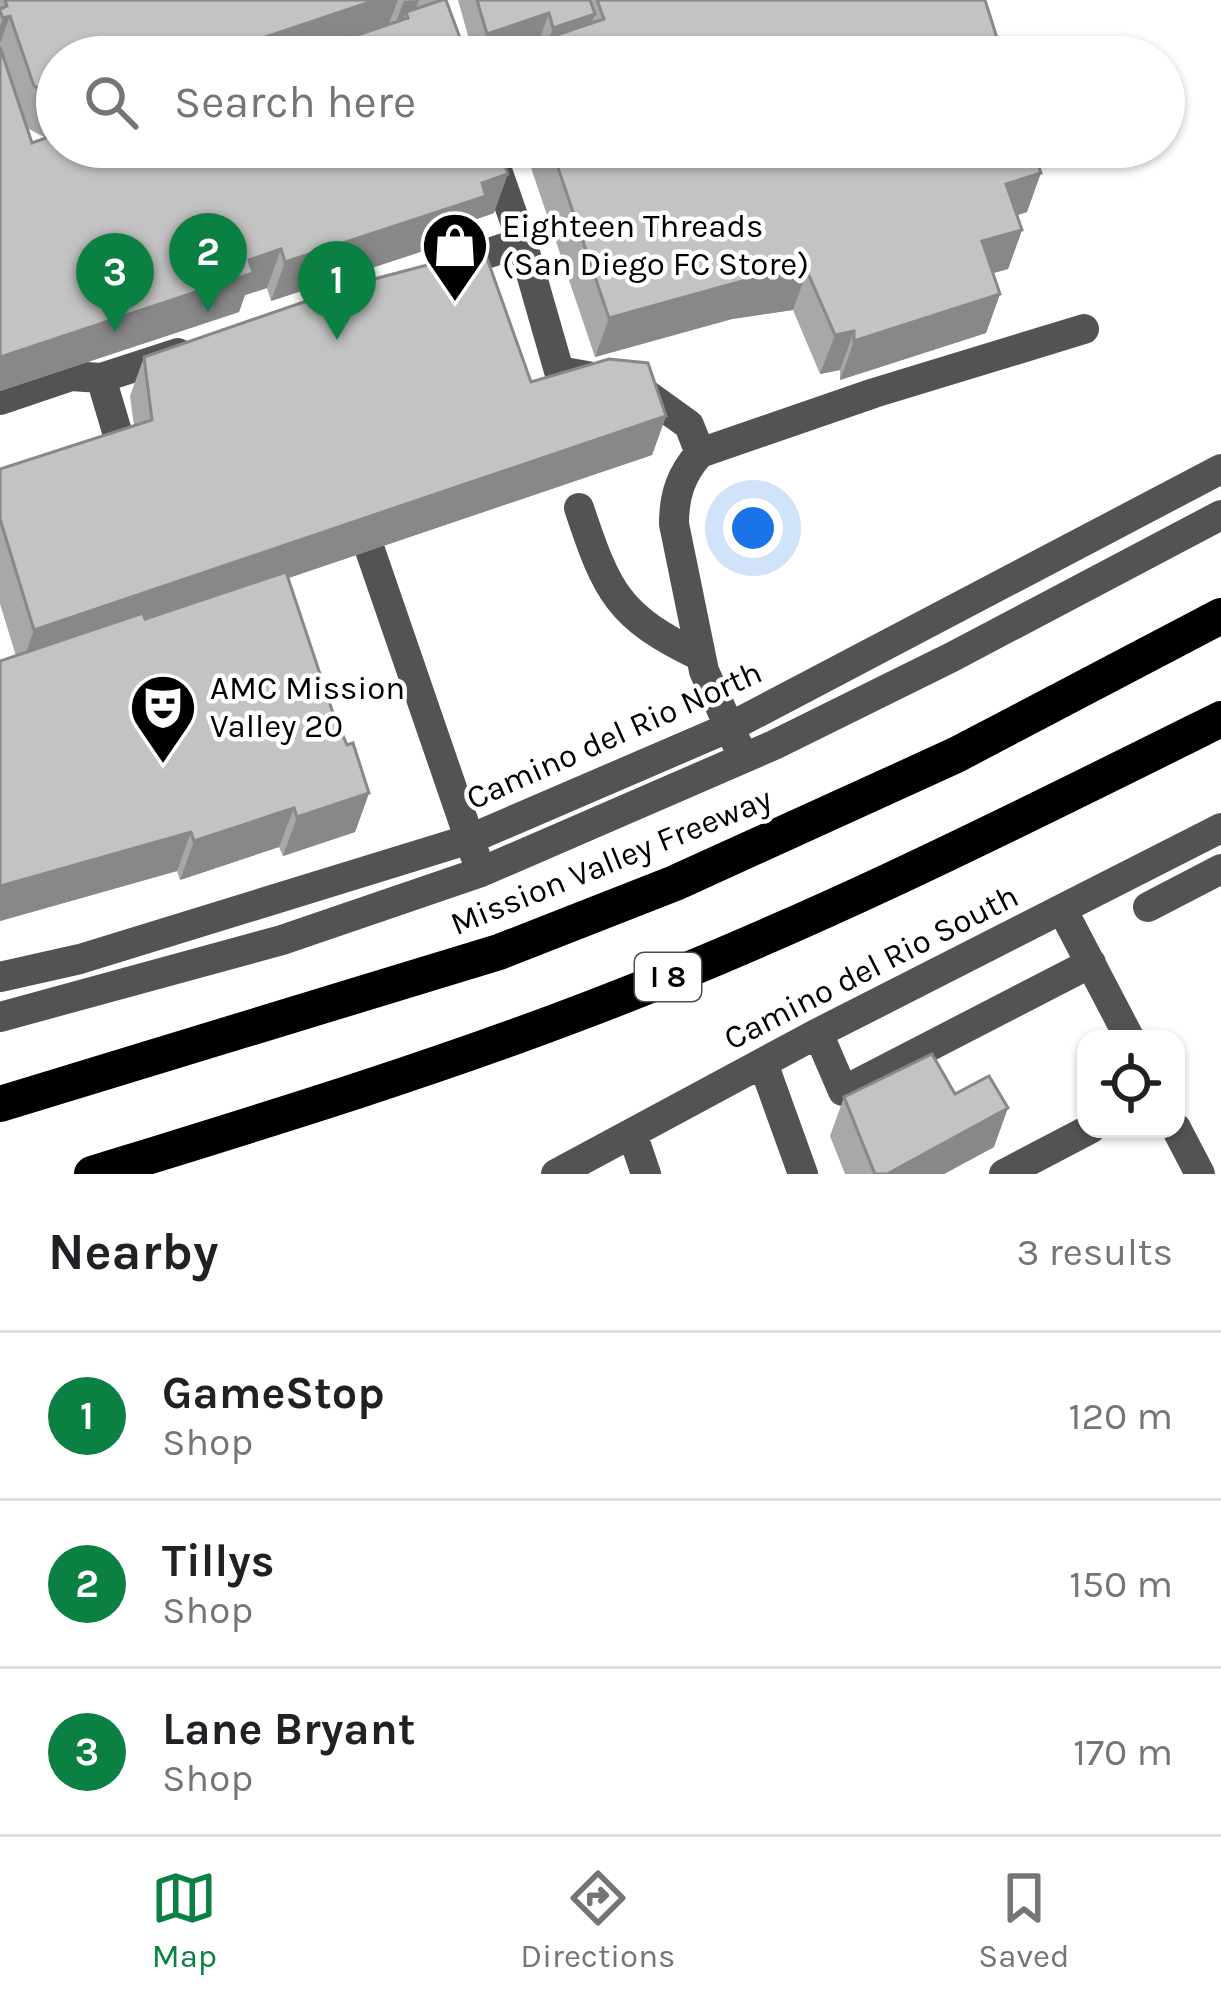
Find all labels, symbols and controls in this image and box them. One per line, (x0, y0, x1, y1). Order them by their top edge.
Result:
search box (36, 36, 1185, 168)
icon: search (78, 69, 144, 135)
text: Search here (174, 76, 416, 128)
place label: Eighteen Threads (San Diego FC Store) (502, 207, 809, 283)
shop icon: Eighteen Threads (San Diego FC Store) (420, 210, 490, 304)
pin: 2 (169, 213, 247, 312)
pin: 3 (76, 233, 154, 332)
pin: 1 (298, 241, 376, 340)
your location (723, 498, 783, 558)
street label: Camino del Rio North (460, 653, 768, 817)
place label: AMC Mission Valley 20 (210, 669, 405, 745)
theatre icon: AMC Mission Valley 20 (128, 672, 198, 766)
street label: Mission Valley Freeway (445, 779, 777, 943)
street label: Camino del Rio South (718, 876, 1024, 1058)
road number: I 8 (635, 953, 701, 1001)
map controls (1077, 1030, 1185, 1138)
button: locate (1077, 1030, 1185, 1138)
text: Nearby (48, 1222, 218, 1282)
text: 3 results (1016, 1229, 1173, 1275)
text: GameStop (162, 1367, 385, 1419)
text: 1 (80, 1393, 94, 1439)
text: 120 m (1069, 1393, 1173, 1439)
text: Shop (162, 1419, 253, 1465)
text: Tillys (162, 1535, 274, 1587)
text: 2 (75, 1561, 99, 1607)
text: 150 m (1069, 1561, 1173, 1607)
text: Shop (162, 1587, 253, 1633)
text: Lane Bryant (162, 1703, 415, 1755)
text: 3 (75, 1729, 99, 1775)
text: 170 m (1073, 1729, 1173, 1775)
text: Shop (162, 1755, 253, 1801)
tab: Map (151, 1865, 217, 1975)
tab: Directions (520, 1865, 675, 1975)
tab: Saved (978, 1865, 1070, 1975)

